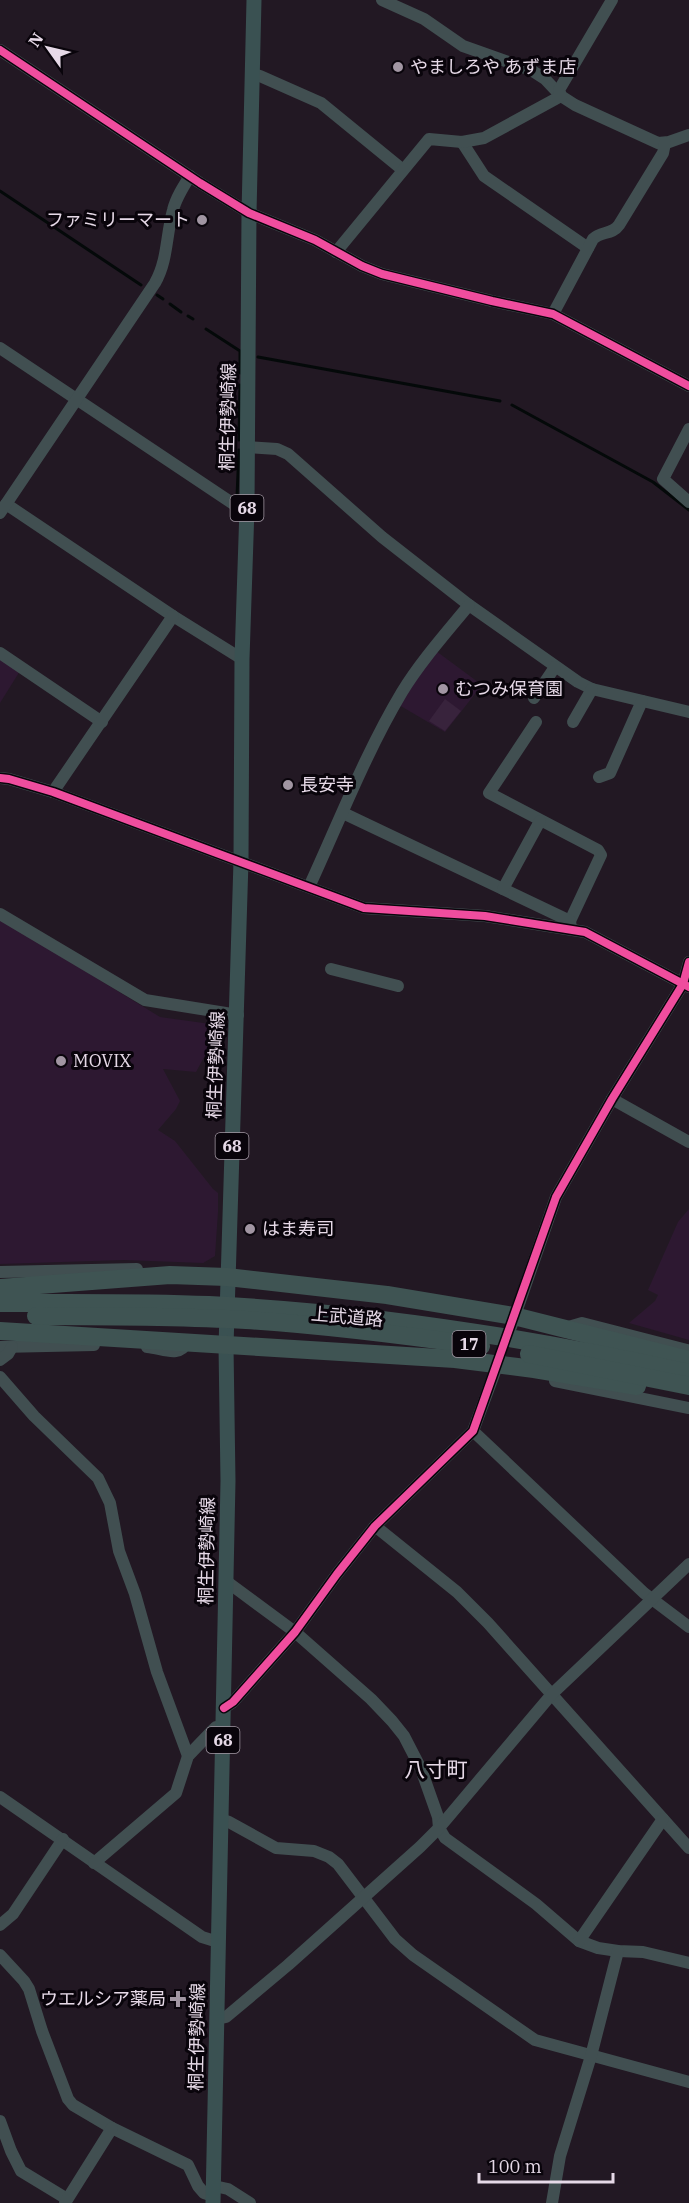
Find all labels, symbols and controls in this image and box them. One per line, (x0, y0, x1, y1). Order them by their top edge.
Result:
north arrow (18, 18, 78, 78)
text: N (24, 29, 47, 50)
place label: やましろや あずま店 (410, 55, 576, 78)
marker: やましろや あずま店 (391, 60, 405, 74)
place label: ファミリーマート (46, 208, 190, 231)
marker: ファミリーマート (195, 213, 209, 227)
street label: 桐生伊勢崎線 (215, 363, 240, 471)
road number: 68 (230, 495, 264, 521)
place label: むつみ保育園 (455, 677, 563, 700)
marker: むつみ保育園 (436, 682, 450, 696)
place label: 長安寺 (300, 773, 354, 796)
marker: 長安寺 (281, 778, 295, 792)
street label: 桐生伊勢崎線 (202, 1011, 229, 1119)
place label: MOVIX (73, 1049, 131, 1072)
marker: MOVIX (54, 1054, 68, 1068)
road number: 68 (216, 1133, 248, 1159)
place label: はま寿司 (262, 1217, 334, 1240)
marker: はま寿司 (243, 1222, 257, 1236)
street label: 上武道路 (310, 1302, 384, 1331)
road number: 17 (452, 1331, 486, 1357)
street label: 桐生伊勢崎線 (194, 1497, 219, 1605)
road number: 68 (206, 1727, 240, 1753)
district label: 八寸町 (405, 1755, 468, 1783)
street label: 桐生伊勢崎線 (184, 1983, 209, 2091)
place label: ウエルシア薬局 (40, 1987, 166, 2010)
marker: ウエルシア薬局 (171, 1992, 185, 2006)
scale bar (479, 2146, 612, 2184)
text: 100 m (488, 2155, 542, 2178)

